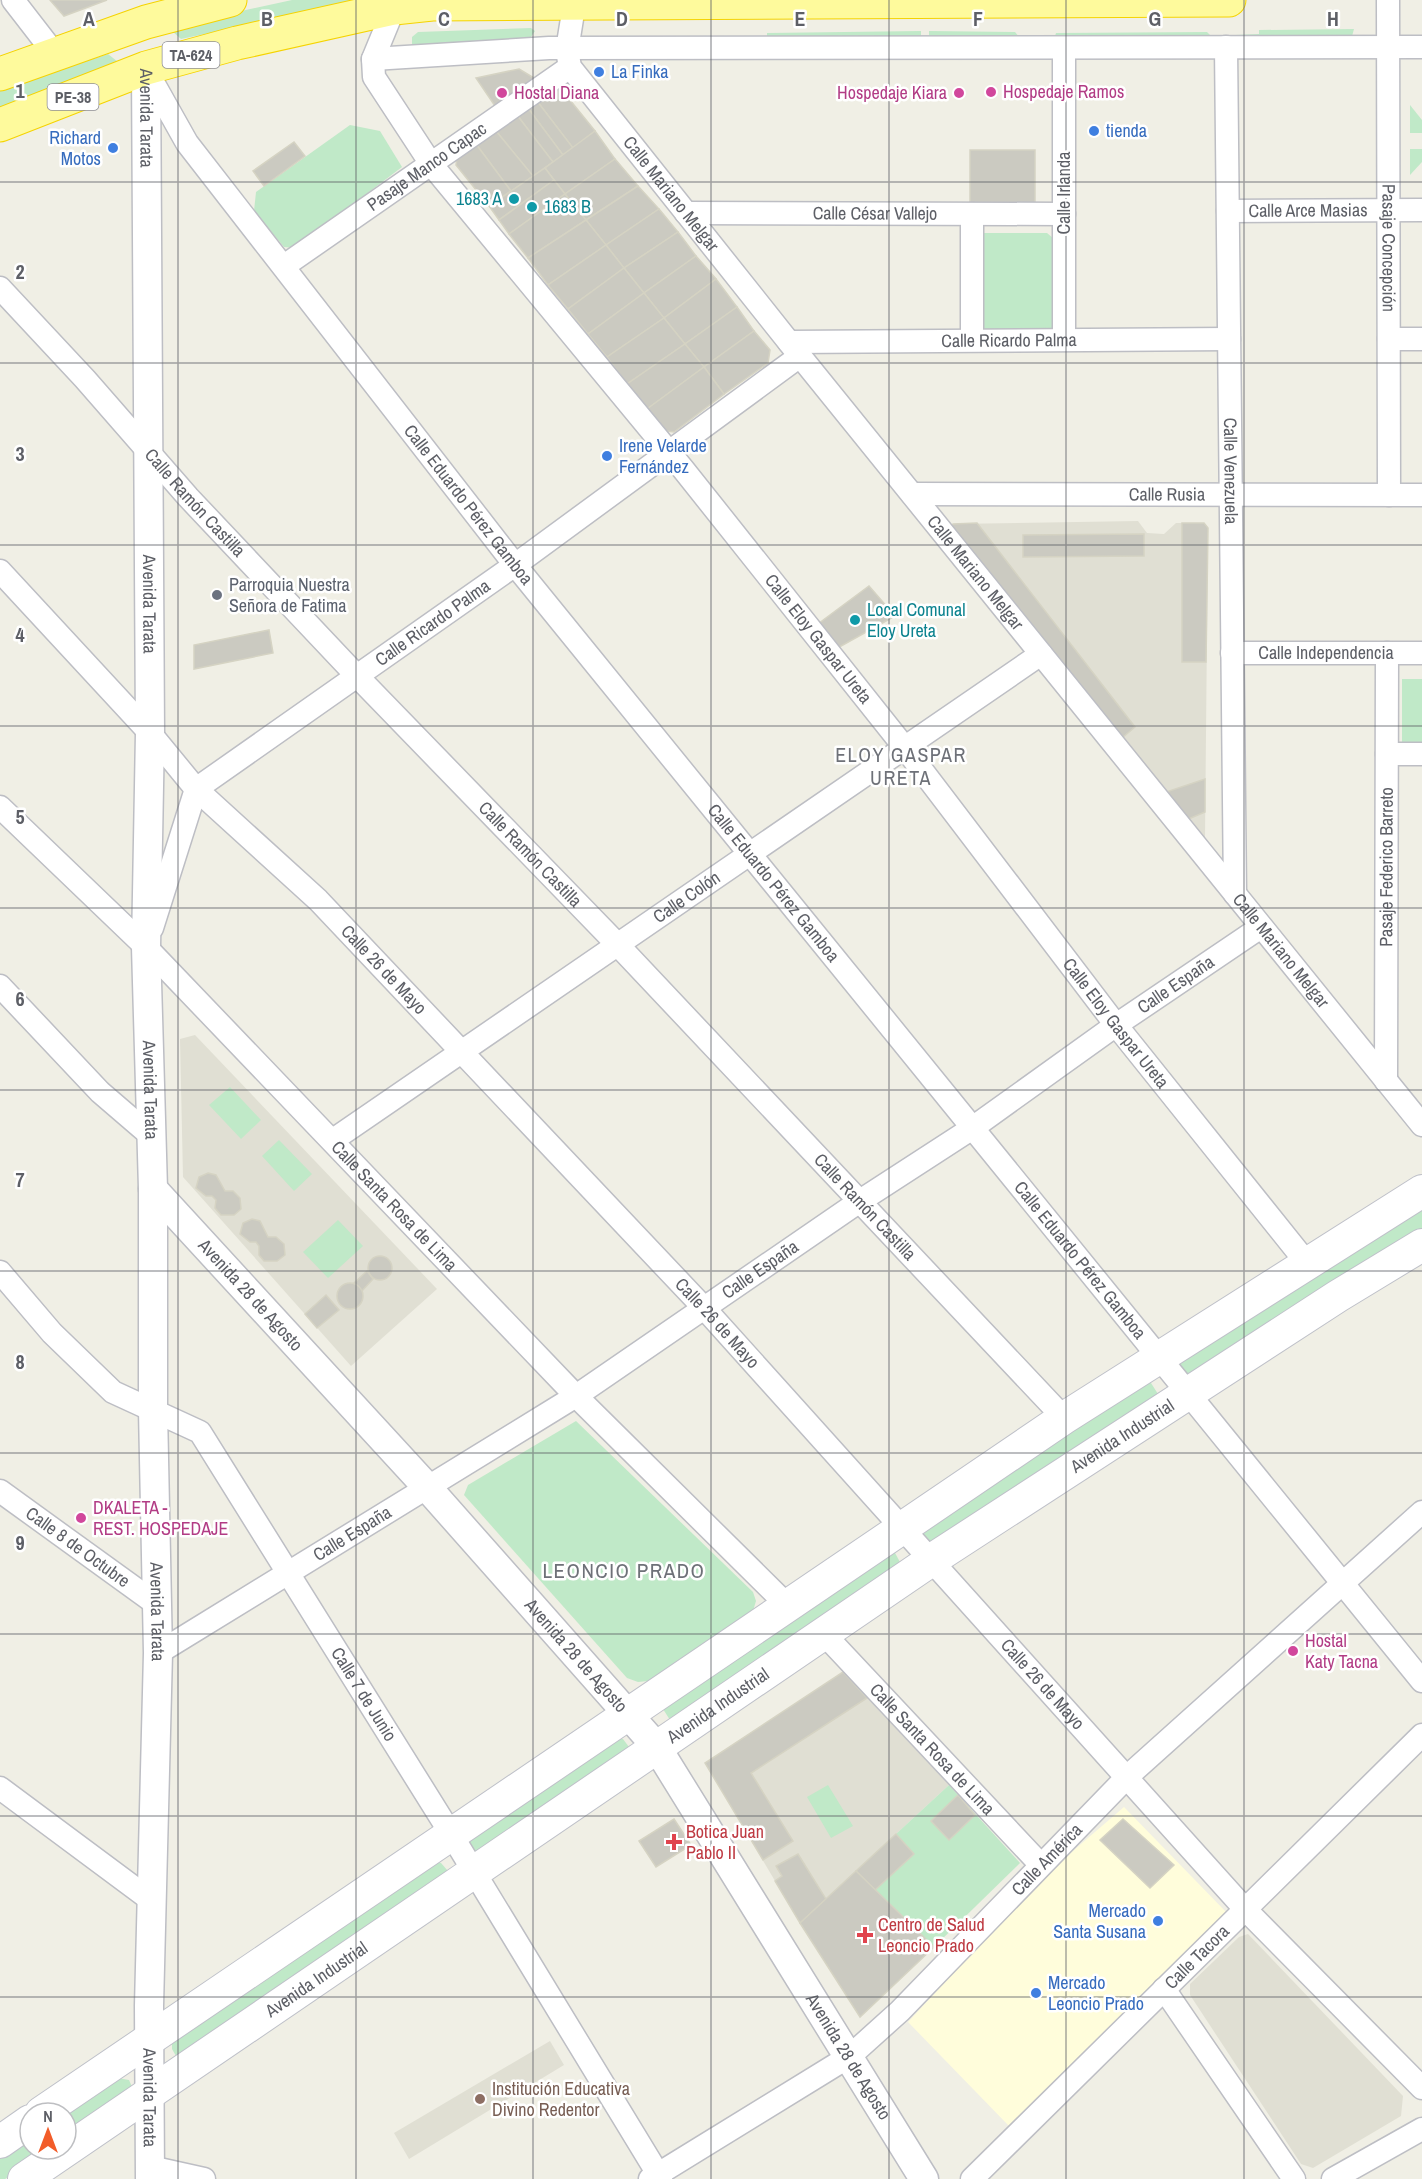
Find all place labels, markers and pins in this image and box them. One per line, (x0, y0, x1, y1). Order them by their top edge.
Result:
place label: La Finka (611, 59, 668, 84)
marker: La Finka (592, 65, 606, 79)
place label: Hospedaje Ramos (1003, 79, 1124, 104)
place label: Hostal Diana (514, 80, 599, 105)
place label: Hospedaje Kiara (837, 80, 947, 105)
marker: Hospedaje Ramos (984, 85, 998, 99)
marker: Hostal Diana (495, 86, 509, 100)
marker: Hospedaje Kiara (952, 86, 966, 100)
place label: tienda (1106, 118, 1147, 143)
marker: tienda (1087, 124, 1101, 138)
place label: Richard Motos (49, 125, 101, 171)
marker: Richard Motos (106, 141, 120, 155)
place label: 1683 A (456, 186, 502, 211)
marker: 1683 A (507, 192, 521, 206)
place label: 1683 B (544, 194, 591, 219)
marker: 1683 B (525, 200, 539, 214)
place label: Irene Velarde Fernández (619, 433, 707, 479)
marker: Irene Velarde Fernández (600, 449, 614, 463)
place label: Parroquia Nuestra Señora de Fatima (229, 572, 350, 618)
marker: Parroquia Nuestra Señora de Fatima (210, 588, 224, 602)
place label: Local Comunal Eloy Ureta (867, 597, 965, 643)
marker: Local Comunal Eloy Ureta (848, 613, 862, 627)
place label: DKALETA - REST. HOSPEDAJE (93, 1495, 228, 1541)
marker: DKALETA - REST. HOSPEDAJE (74, 1511, 88, 1525)
place label: Hostal Katy Tacna (1305, 1628, 1378, 1674)
marker: Hostal Katy Tacna (1286, 1644, 1300, 1658)
place label: Botica Juan Pablo II (686, 1819, 764, 1865)
marker: Botica Juan Pablo II (667, 1835, 681, 1849)
place label: Mercado Santa Susana (1053, 1898, 1146, 1944)
place label: Centro de Salud Leoncio Prado (878, 1912, 985, 1958)
marker: Mercado Santa Susana (1151, 1914, 1165, 1928)
marker: Centro de Salud Leoncio Prado (856, 1926, 874, 1944)
place label: Mercado Leoncio Prado (1048, 1970, 1144, 2016)
marker: Mercado Leoncio Prado (1029, 1986, 1043, 2000)
place label: Institución Educativa Divino Redentor (492, 2076, 630, 2122)
marker: Institución Educativa Divino Redentor (473, 2092, 487, 2106)

